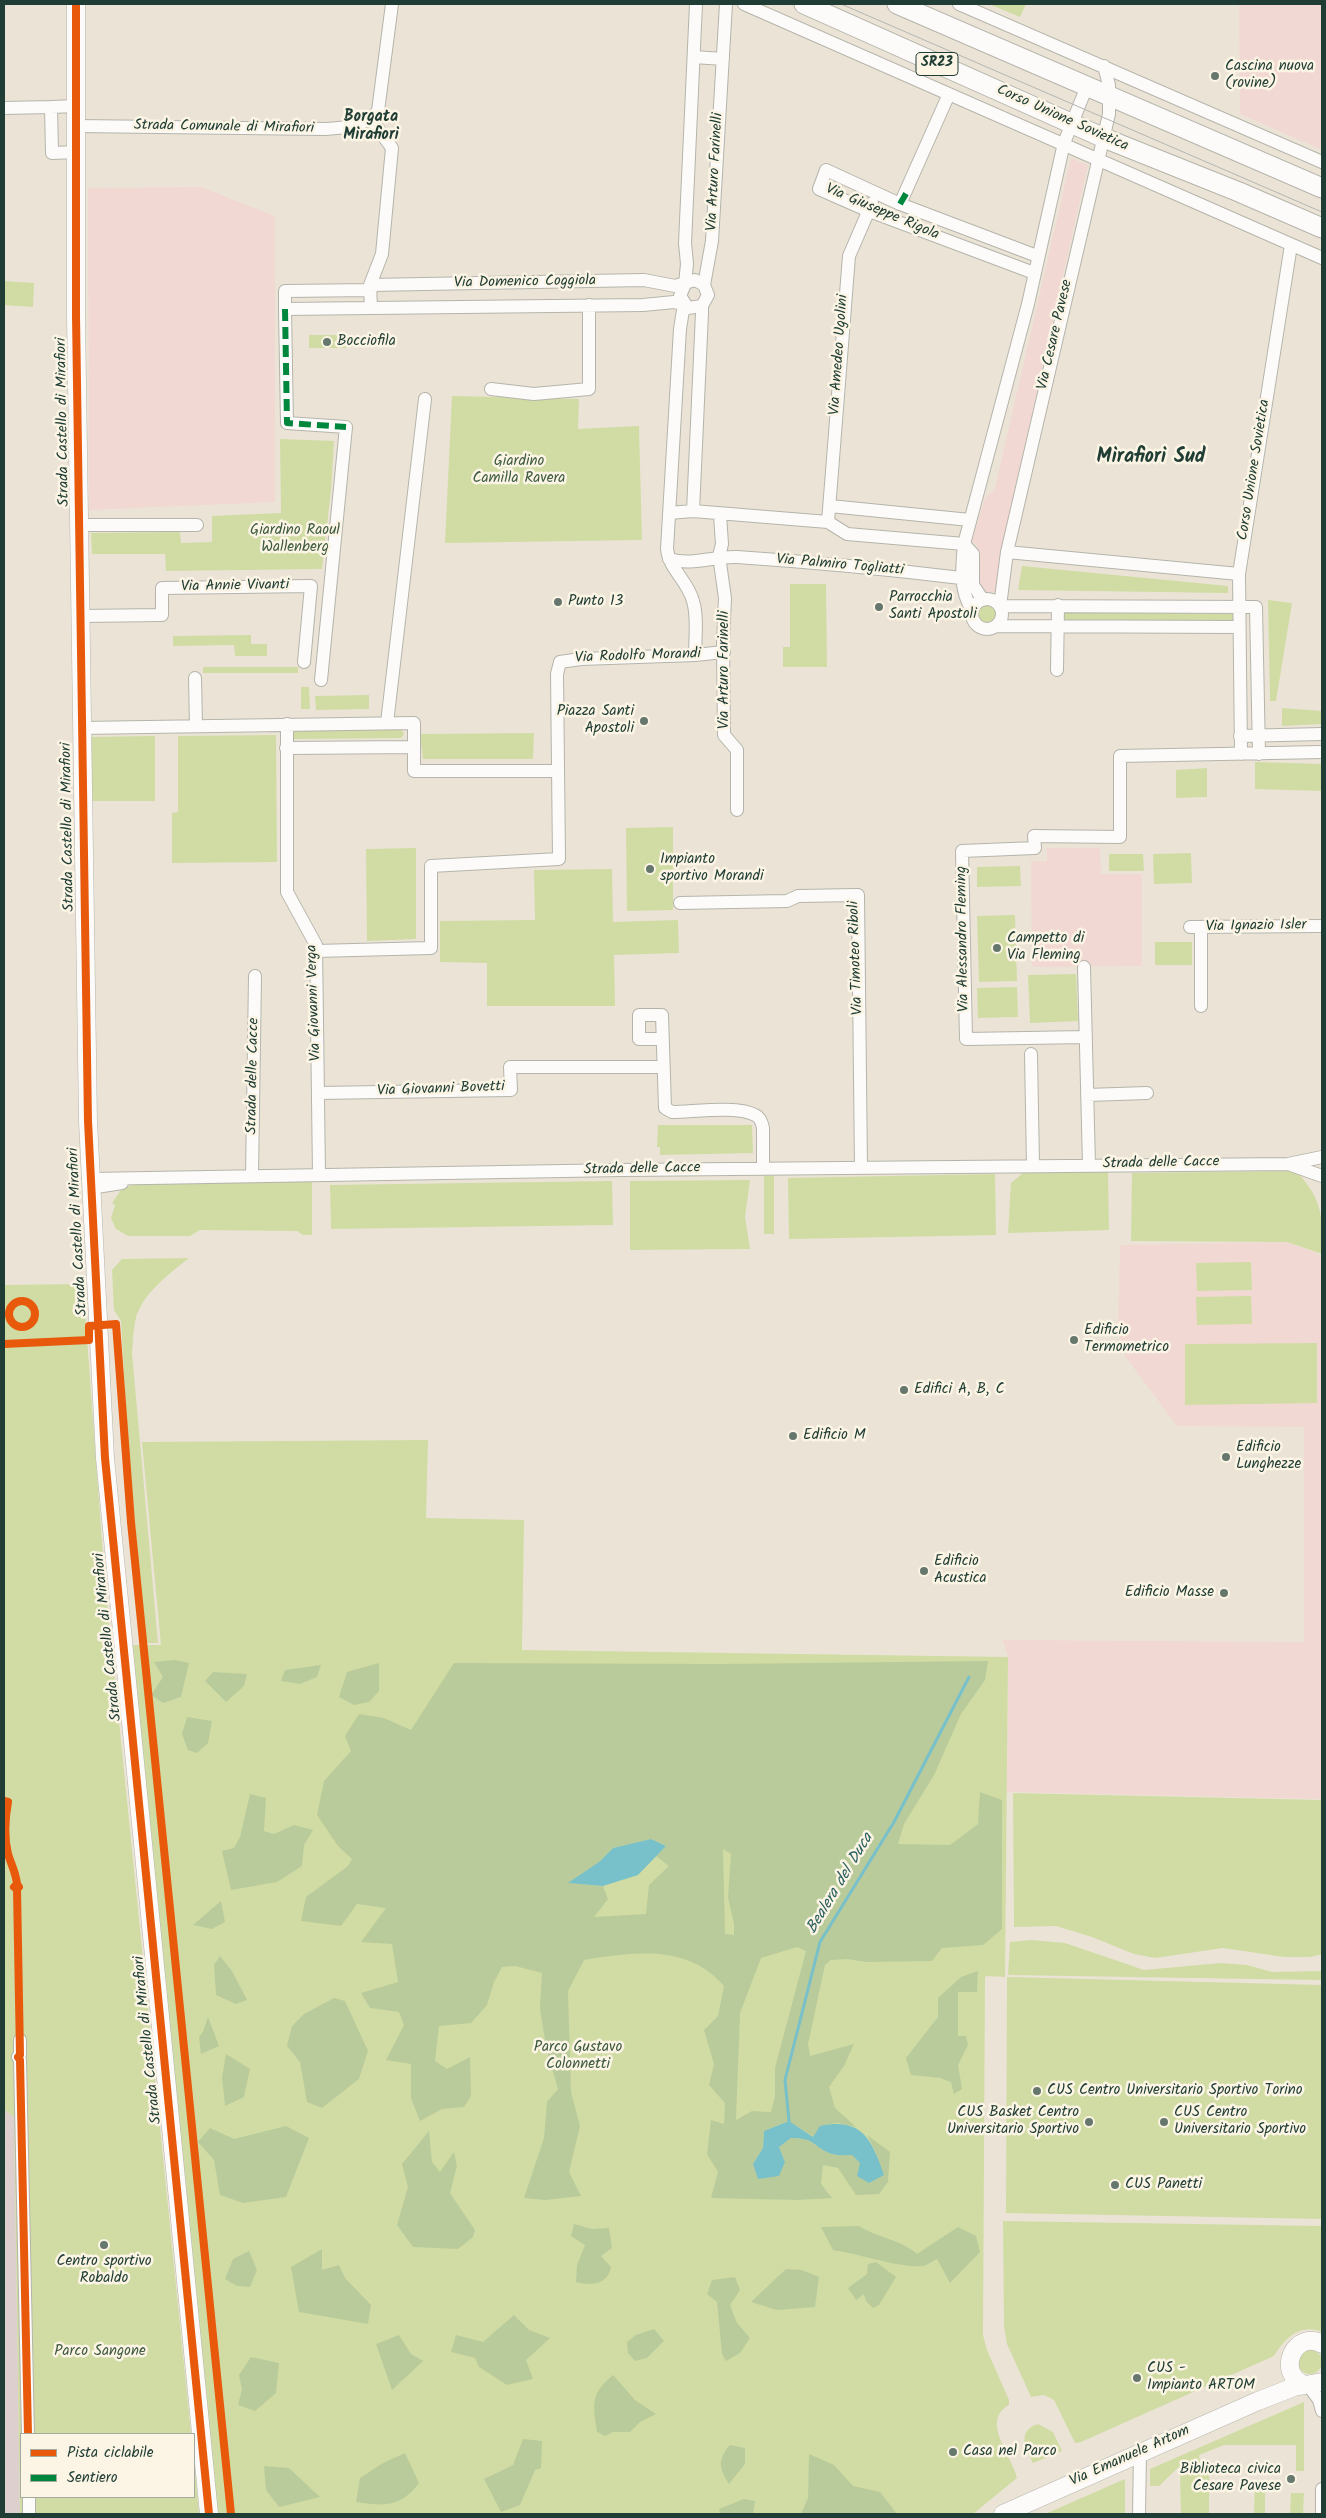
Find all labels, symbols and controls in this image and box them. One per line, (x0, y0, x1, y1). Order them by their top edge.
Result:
road number: SR23 (916, 52, 958, 76)
place label: Cascina nuova (rovine) (1225, 58, 1314, 93)
marker: Cascina nuova (rovine) (1209, 70, 1221, 82)
street label: Corso Unione Sovietica (993, 82, 1131, 156)
district label: Borgata Mirafiori (343, 108, 399, 146)
street label: Via Arturo Farinelli (704, 112, 728, 232)
street label: Strada Comunale di Mirafiori (134, 117, 314, 139)
street label: Via Giuseppe Rigola (822, 181, 942, 245)
street label: Via Domenico Coggiola (454, 273, 596, 293)
street label: Via Cesare Pavese (1035, 278, 1077, 392)
street label: Via Amedeo Ugolini (827, 294, 853, 416)
place label: Bocciofila (337, 333, 396, 351)
marker: Bocciofila (321, 336, 333, 348)
street label: Strada Castello di Mirafiori (54, 337, 74, 507)
street label: Corso Unione Sovietica (1235, 398, 1275, 542)
district label: Mirafiori Sud (1097, 447, 1205, 471)
park label: Giardino Camilla Ravera (473, 453, 565, 488)
park label: Giardino Raoul Wallenberg (250, 522, 340, 557)
street label: Via Palmiro Togliatti (775, 551, 905, 581)
street label: Via Annie Vivanti (181, 577, 289, 597)
place label: Parrocchia Santi Apostoli (889, 589, 977, 624)
place label: Punto 13 (568, 593, 623, 611)
marker: Punto 13 (552, 596, 564, 608)
marker: Parrocchia Santi Apostoli (873, 601, 885, 613)
street label: Via Arturo Farinelli (716, 611, 734, 729)
street label: Via Rodolfo Morandi (575, 646, 701, 668)
place label: Piazza Santi Apostoli (557, 703, 634, 738)
marker: Piazza Santi Apostoli (638, 715, 650, 727)
street label: Strada Castello di Mirafiori (59, 742, 79, 912)
place label: Impianto sportivo Morandi (660, 851, 764, 886)
marker: Impianto sportivo Morandi (644, 863, 656, 875)
street label: Via Alessandro Fleming (954, 866, 974, 1012)
street label: Via Timoteo Riboli (846, 900, 868, 1016)
street label: Via Ignazio Isler (1205, 917, 1307, 937)
place label: Campetto di Via Fleming (1007, 930, 1084, 965)
marker: Campetto di Via Fleming (991, 942, 1003, 954)
street label: Via Giovanni Verga (304, 944, 326, 1062)
street label: Strada delle Cacce (244, 1017, 264, 1135)
street label: Via Giovanni Bovetti (377, 1079, 505, 1101)
street label: Strada Castello di Mirafiori (66, 1147, 92, 1317)
street label: Strada delle Cacce (1102, 1154, 1220, 1174)
street label: Strada delle Cacce (583, 1160, 701, 1180)
place label: Edificio Termometrico (1084, 1322, 1169, 1357)
marker: Edificio Termometrico (1068, 1334, 1080, 1346)
place label: Edifici A, B, C (914, 1381, 1005, 1399)
marker: Edifici A, B, C (898, 1384, 910, 1396)
place label: Edificio M (803, 1427, 866, 1445)
marker: Edificio M (787, 1430, 799, 1442)
place label: Edificio Lunghezze (1236, 1439, 1301, 1474)
marker: Edificio Lunghezze (1220, 1451, 1232, 1463)
street label: Strada Castello di Mirafiori (91, 1552, 127, 1722)
place label: Edificio Acustica (934, 1553, 986, 1588)
marker: Edificio Acustica (918, 1565, 930, 1577)
place label: Edificio Masse (1125, 1584, 1214, 1602)
marker: Edificio Masse (1218, 1587, 1230, 1599)
water label: Bealera del Duca (804, 1830, 878, 1938)
street label: Strada Castello di Mirafiori (131, 1955, 167, 2125)
park label: Parco Gustavo Colonnetti (534, 2039, 622, 2074)
place label: CUS Centro Universitario Sportivo Torino (1047, 2082, 1303, 2100)
marker: CUS Centro Universitario Sportivo Torino (1031, 2085, 1043, 2097)
place label: CUS Basket Centro Universitario Sportivo (947, 2104, 1079, 2139)
place label: CUS Centro Universitario Sportivo (1174, 2104, 1306, 2139)
marker: CUS Basket Centro Universitario Sportivo (1083, 2116, 1095, 2128)
marker: CUS Centro Universitario Sportivo (1158, 2116, 1170, 2128)
place label: CUS Panetti (1125, 2176, 1202, 2194)
marker: CUS Panetti (1109, 2179, 1121, 2191)
marker: Centro sportivo Robaldo (98, 2239, 110, 2251)
place label: Centro sportivo Robaldo (56, 2253, 152, 2288)
park label: Parco Sangone (54, 2343, 146, 2361)
place label: CUS - Impianto ARTOM (1147, 2360, 1255, 2395)
marker: CUS - Impianto ARTOM (1131, 2372, 1143, 2384)
street label: Via Emanuele Artom (1067, 2422, 1193, 2492)
legend (20, 2433, 195, 2498)
text: Pista ciclabile (67, 2441, 153, 2465)
place label: Casa nel Parco (963, 2443, 1057, 2461)
marker: Casa nel Parco (947, 2446, 959, 2458)
place label: Biblioteca civica Cesare Pavese (1180, 2461, 1281, 2496)
text: Sentiero (67, 2466, 118, 2490)
marker: Biblioteca civica Cesare Pavese (1285, 2473, 1297, 2485)

